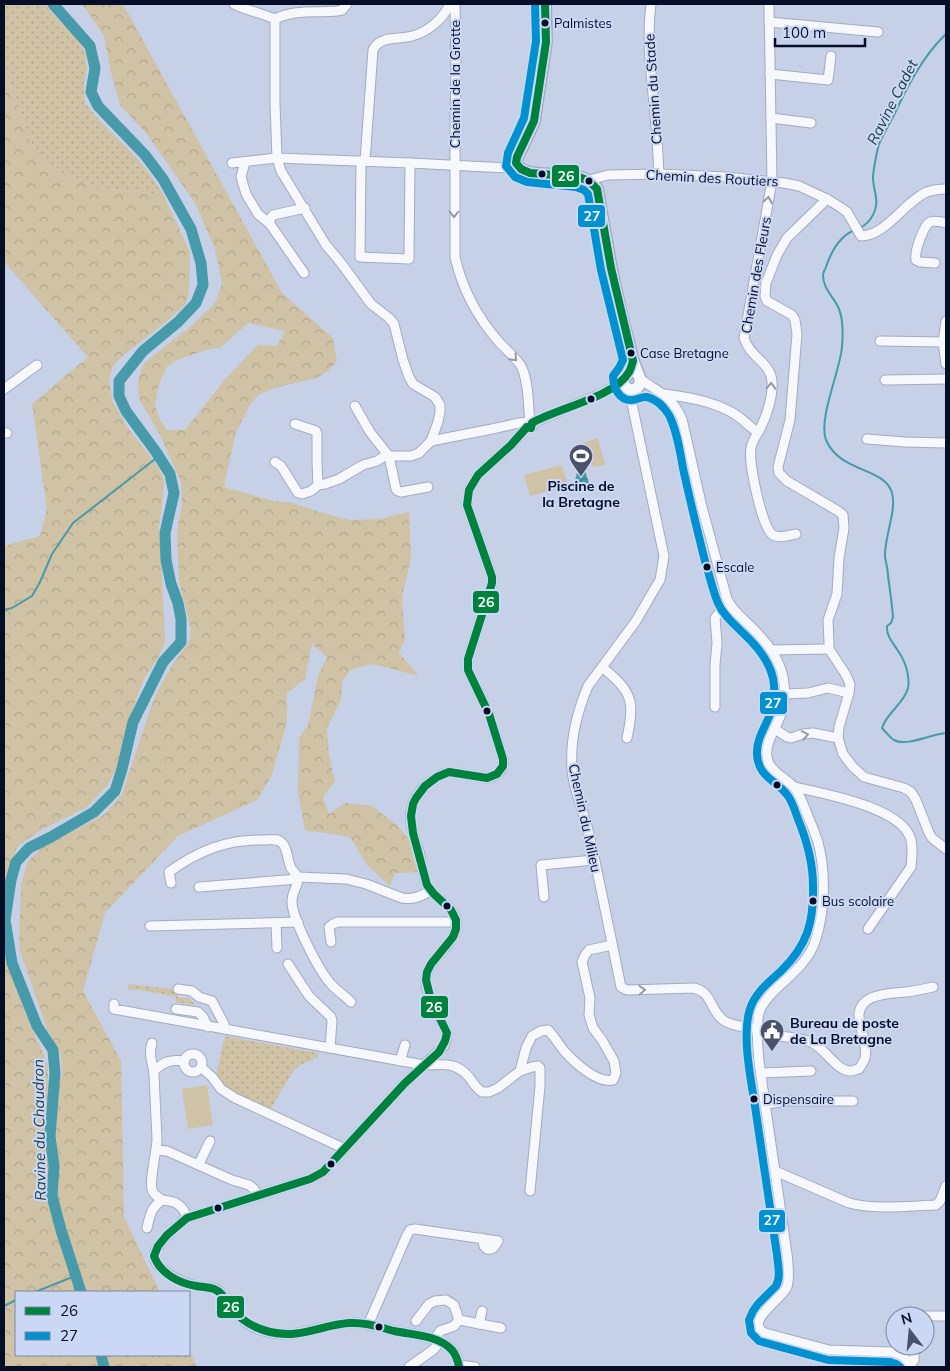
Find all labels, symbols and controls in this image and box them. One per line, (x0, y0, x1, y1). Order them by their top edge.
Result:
place label: Palmistes (554, 15, 612, 31)
scale bar (775, 15, 865, 47)
marker: Palmistes (540, 18, 550, 28)
street label: Chemin de la Grotte (446, 20, 464, 148)
text: 100 m (782, 23, 826, 42)
street label: Chemin du Stade (640, 33, 666, 145)
water label: Ravine Cadet (862, 56, 922, 148)
line badge: 26 (551, 164, 580, 188)
street label: Chemin des Routiers (645, 166, 779, 190)
text: 26 (558, 167, 574, 185)
unlabelled marker (537, 169, 547, 179)
unlabelled marker (584, 176, 594, 186)
one-way arrow (763, 196, 773, 205)
line badge: 27 (577, 204, 606, 228)
text: 27 (584, 207, 600, 225)
one-way arrow (449, 210, 459, 218)
street label: Chemin des Fleurs (737, 215, 775, 335)
place label: Case Bretagne (640, 345, 729, 361)
marker: Case Bretagne (626, 348, 636, 358)
one-way arrow (508, 353, 517, 362)
one-way arrow (766, 381, 776, 389)
unlabelled marker (586, 394, 596, 404)
sports icon: Piscine de la Bretagne (568, 443, 594, 477)
place label: Piscine de la Bretagne (542, 477, 620, 511)
place label: Escale (716, 559, 754, 575)
marker: Escale (702, 562, 712, 572)
line badge: 26 (472, 590, 500, 614)
text: 26 (478, 593, 494, 611)
line badge: 27 (759, 691, 788, 715)
text: 27 (765, 694, 781, 712)
unlabelled marker (482, 706, 492, 716)
one-way arrow (801, 730, 810, 741)
street label: Chemin du Milieu (565, 762, 605, 874)
unlabelled marker (772, 780, 782, 790)
place label: Bus scolaire (822, 893, 894, 909)
marker: Bus scolaire (808, 896, 818, 906)
unlabelled marker (442, 901, 452, 911)
one-way arrow (639, 984, 647, 995)
line badge: 26 (420, 995, 449, 1019)
text: 26 (426, 998, 442, 1016)
place label: Bureau de poste de La Bretagne (790, 1014, 899, 1048)
public building icon: Bureau de poste de La Bretagne (759, 1018, 785, 1052)
water label: Ravine du Chaudron (28, 1059, 50, 1201)
place label: Dispensaire (763, 1091, 834, 1107)
marker: Dispensaire (749, 1094, 759, 1104)
unlabelled marker (326, 1159, 336, 1169)
unlabelled marker (213, 1203, 223, 1213)
line badge: 27 (758, 1209, 786, 1233)
text: 27 (764, 1211, 780, 1229)
legend (15, 1291, 190, 1356)
line badge: 26 (216, 1295, 245, 1319)
text: 26 (223, 1298, 239, 1316)
text: 26 (60, 1301, 78, 1320)
north arrow (885, 1306, 935, 1356)
text: N (899, 1308, 914, 1329)
unlabelled marker (374, 1322, 384, 1332)
text: 27 (60, 1326, 78, 1345)

